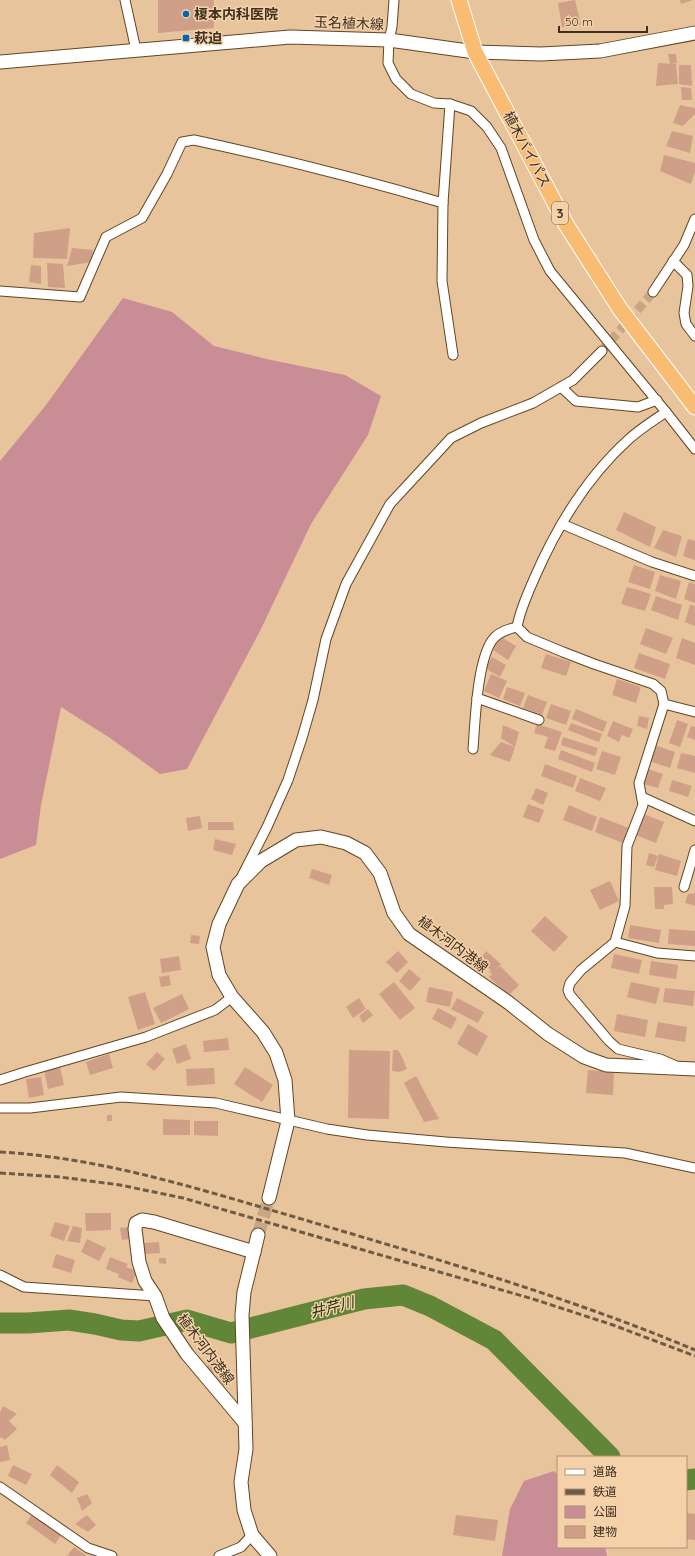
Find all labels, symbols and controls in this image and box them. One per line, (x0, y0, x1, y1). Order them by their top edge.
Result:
place label: 榎本内科医院 (194, 5, 278, 23)
scale bar (559, 8, 647, 34)
marker: 榎本内科医院 (181, 9, 191, 19)
street label: 玉名植木線 (314, 13, 384, 33)
text: 50 m (565, 14, 593, 29)
place label: 萩迫 (194, 29, 222, 47)
marker: 萩迫 (181, 33, 191, 43)
street label: 植木バイパス (499, 108, 555, 190)
road number: 3 (552, 202, 568, 224)
street label: 植木河内港線 (414, 912, 492, 976)
water label: 井芹川 (308, 1292, 358, 1322)
street label: 植木河内港線 (174, 1310, 238, 1388)
legend (557, 1456, 687, 1548)
text: 道路 (593, 1464, 617, 1479)
text: 鉄道 (593, 1484, 617, 1499)
text: 公園 (593, 1504, 617, 1519)
text: 建物 (593, 1524, 617, 1539)

